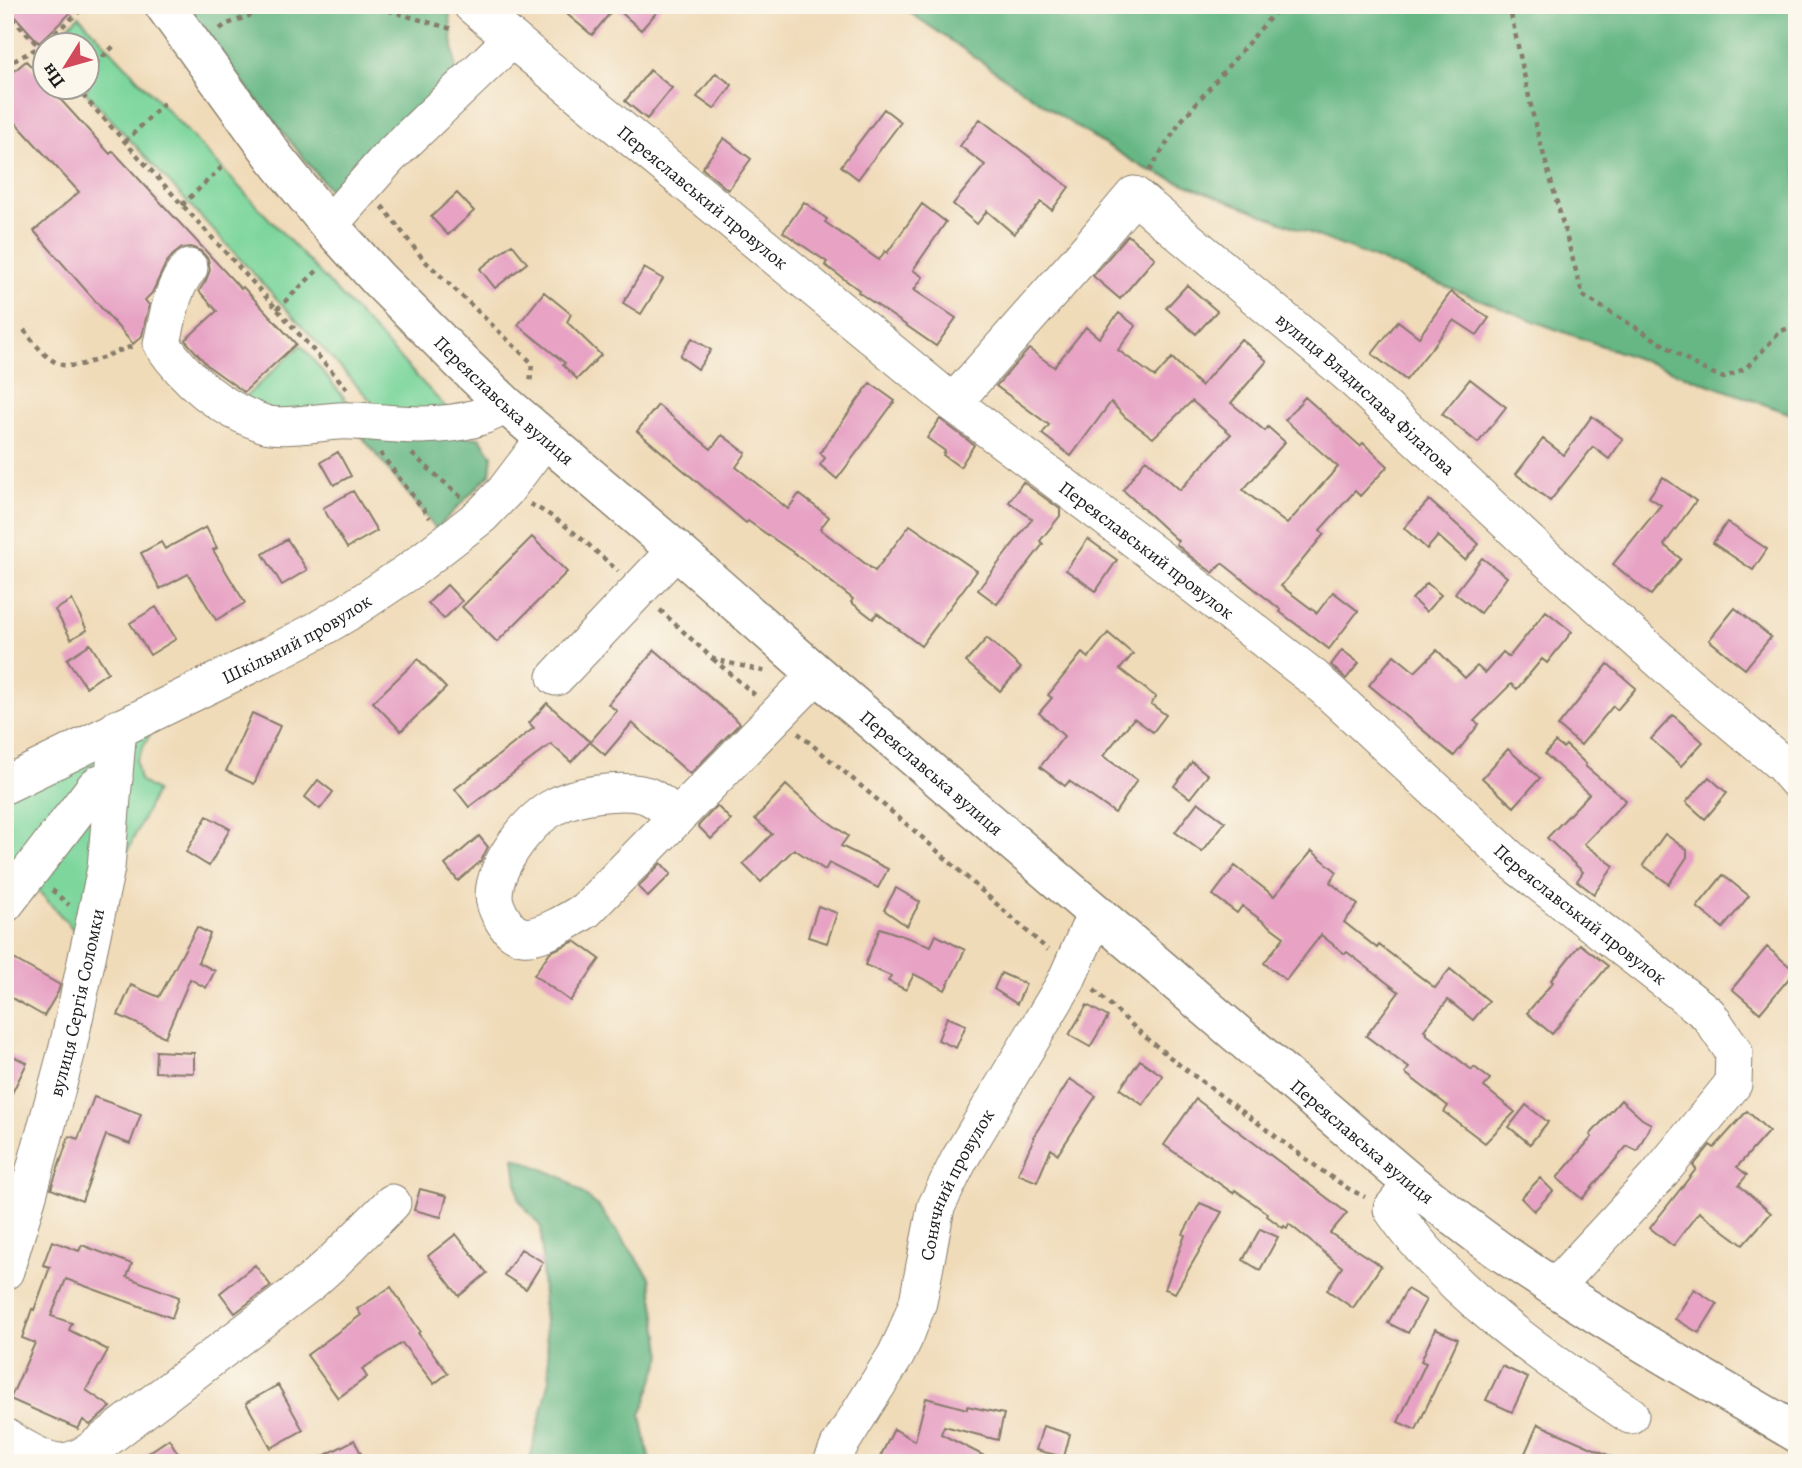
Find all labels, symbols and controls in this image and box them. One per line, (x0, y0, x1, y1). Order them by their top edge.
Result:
north arrow (32, 32, 102, 102)
text: Пн (35, 58, 71, 93)
street label: Переяславський провулок (612, 119, 794, 276)
street label: вулиця Владислава Філатова (1270, 307, 1461, 482)
street label: Переяславська вулиця (428, 330, 579, 471)
street label: Переяславський провулок (1053, 475, 1239, 626)
street label: Шкільний провулок (217, 588, 377, 691)
street label: Переяславська вулиця (854, 704, 1008, 842)
street label: Переяславський провулок (1488, 838, 1672, 991)
street label: вулиця Сергія Соломки (43, 906, 111, 1100)
street label: Переяславська вулиця (1284, 1073, 1439, 1211)
street label: Сонячний провулок (914, 1104, 1001, 1263)

